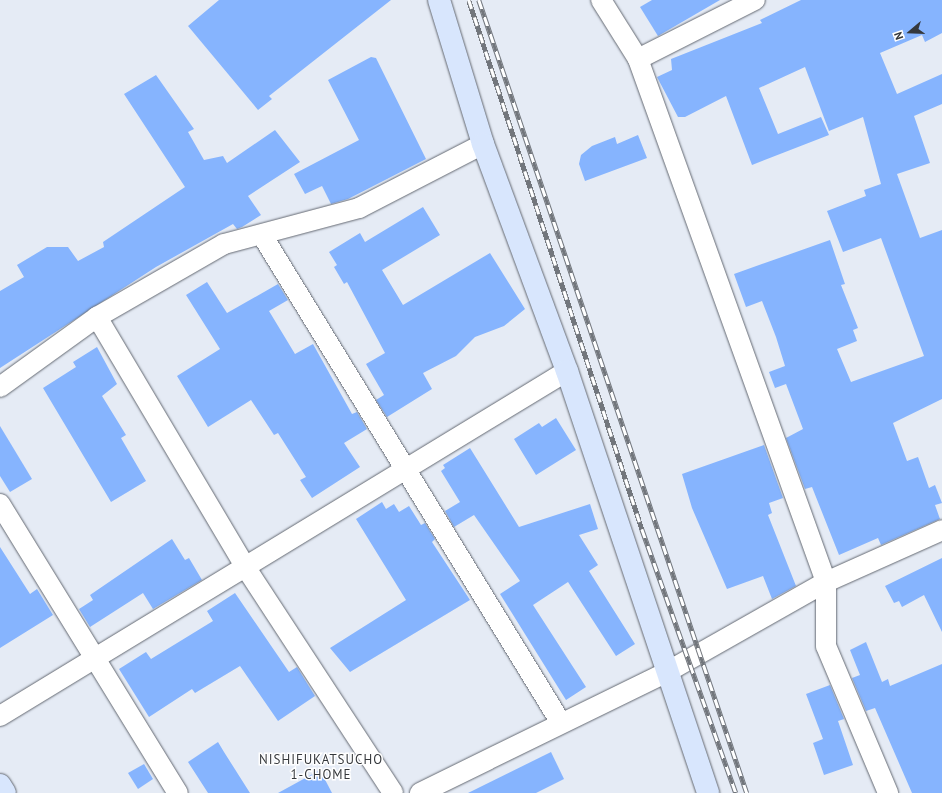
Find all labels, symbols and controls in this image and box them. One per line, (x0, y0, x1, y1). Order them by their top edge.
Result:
north arrow (890, 12, 930, 52)
text: N (891, 30, 906, 42)
district label: NISHIFUKATSUCHO 1-CHOME (259, 753, 383, 784)

